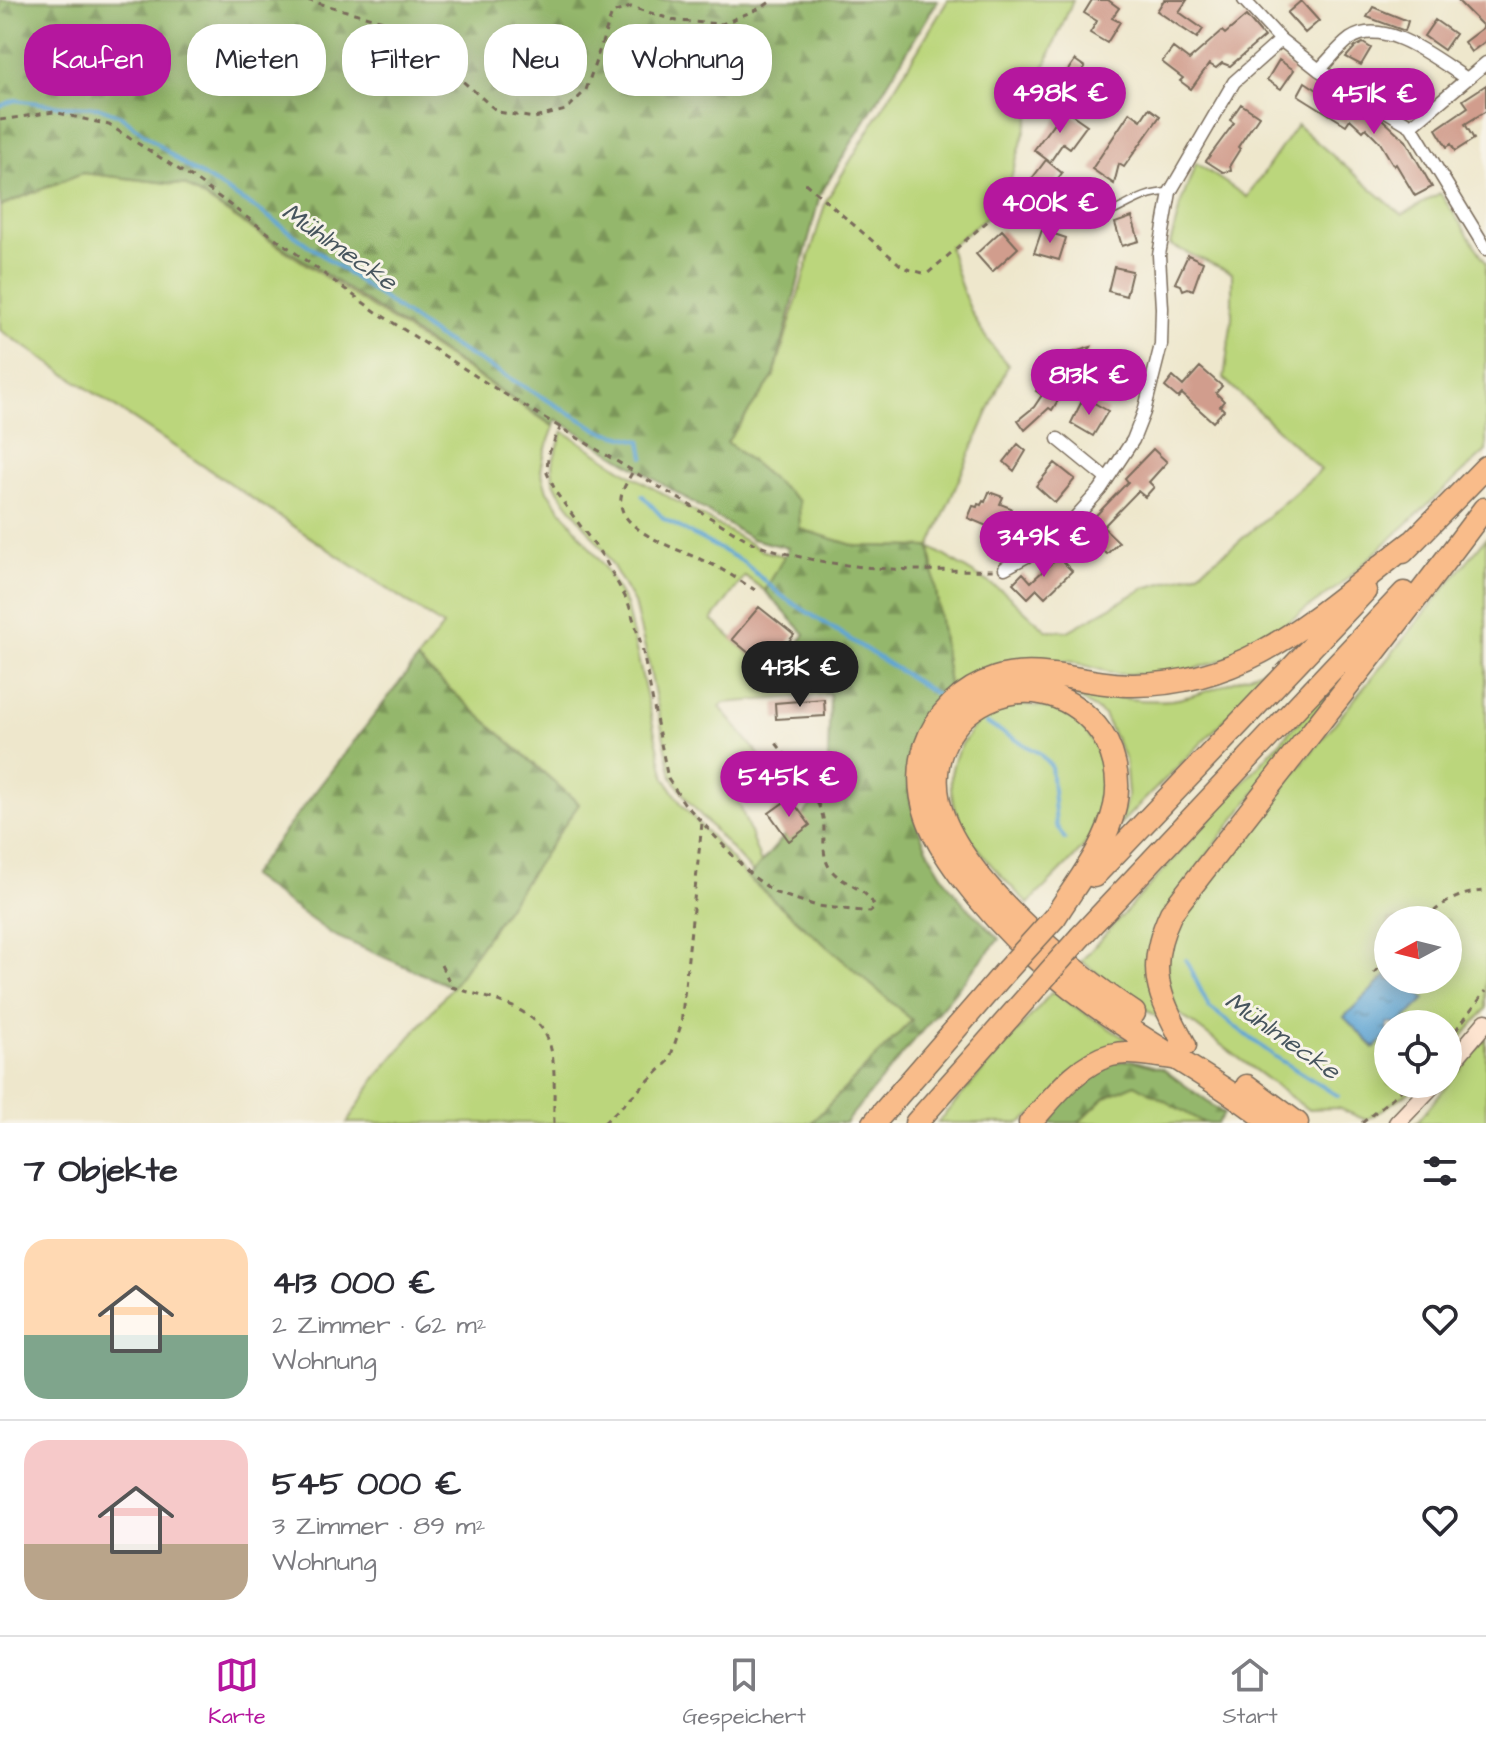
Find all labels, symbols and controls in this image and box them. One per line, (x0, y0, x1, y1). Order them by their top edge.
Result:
chip: Kaufen (24, 24, 171, 96)
chip: Mieten (187, 24, 326, 96)
chip: Filter (342, 24, 468, 96)
chip: Neu (484, 24, 587, 96)
chip: Wohnung (603, 24, 772, 96)
pin: 498K € (995, 67, 1125, 135)
pin: 451K € (1309, 68, 1439, 136)
text: 498K € (1012, 75, 1108, 111)
text: 451K € (1331, 76, 1417, 112)
pin: 400K € (985, 177, 1115, 245)
text: 400K € (1001, 185, 1099, 221)
water label: Mühlmecke (275, 194, 406, 301)
pin: 813K € (1024, 349, 1154, 417)
text: 813K € (1049, 357, 1129, 393)
pin: 349K € (979, 511, 1109, 579)
text: 349K € (998, 519, 1090, 555)
pin: 413K € (735, 641, 865, 709)
text: 413K € (759, 649, 841, 685)
pin: 545K € (724, 751, 854, 819)
text: 545K € (738, 759, 840, 795)
north arrow (1374, 906, 1462, 994)
map controls (1374, 906, 1462, 1098)
water label: Mühlmecke (1218, 983, 1349, 1090)
button: locate (1374, 1010, 1462, 1098)
text: 7 Objekte (24, 1147, 178, 1195)
icon: filters (1418, 1149, 1462, 1193)
text: 413 000 € (272, 1259, 435, 1307)
icon: home (88, 1271, 184, 1367)
icon: heart (1418, 1297, 1462, 1341)
text: 2 Zimmer · 62 m² (272, 1307, 487, 1343)
text: Wohnung (272, 1343, 377, 1379)
text: 545 000 € (272, 1460, 462, 1508)
icon: home (88, 1472, 184, 1568)
icon: heart (1418, 1498, 1462, 1542)
text: 3 Zimmer · 89 m² (272, 1508, 485, 1544)
text: Wohnung (272, 1544, 377, 1580)
tab: Karte (208, 1653, 266, 1732)
tab: Gespeichert (682, 1653, 806, 1732)
tab: Start (1222, 1653, 1278, 1732)

